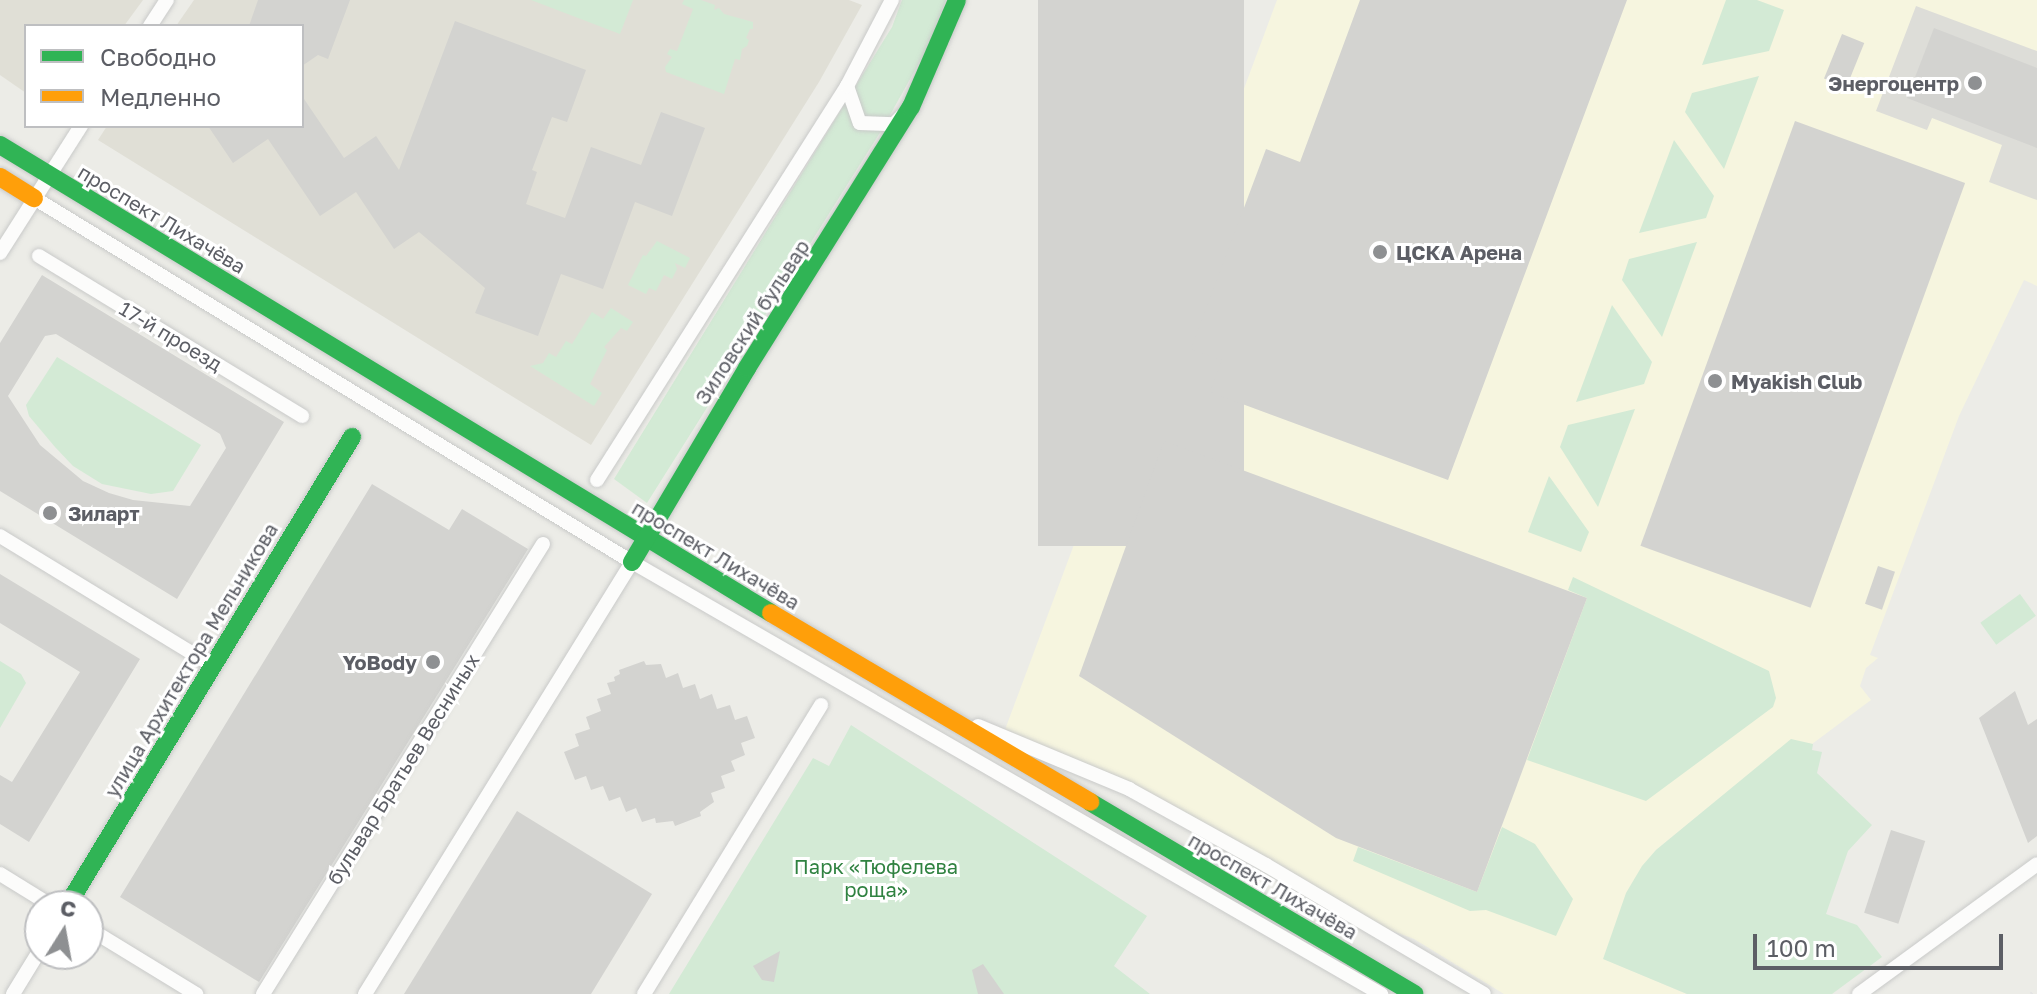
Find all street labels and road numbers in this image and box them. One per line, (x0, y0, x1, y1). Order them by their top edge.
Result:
street label: проспект Лихачёва (74, 160, 250, 278)
street label: Зиловский бульвар (690, 235, 814, 409)
street label: 17-й проезд (115, 296, 227, 376)
street label: проспект Лихачёва (628, 496, 804, 614)
street label: улица Архитектора Мельникова (99, 518, 283, 802)
street label: бульвар Братьев Весниных (322, 649, 484, 889)
street label: проспект Лихачёва (1184, 828, 1362, 944)

